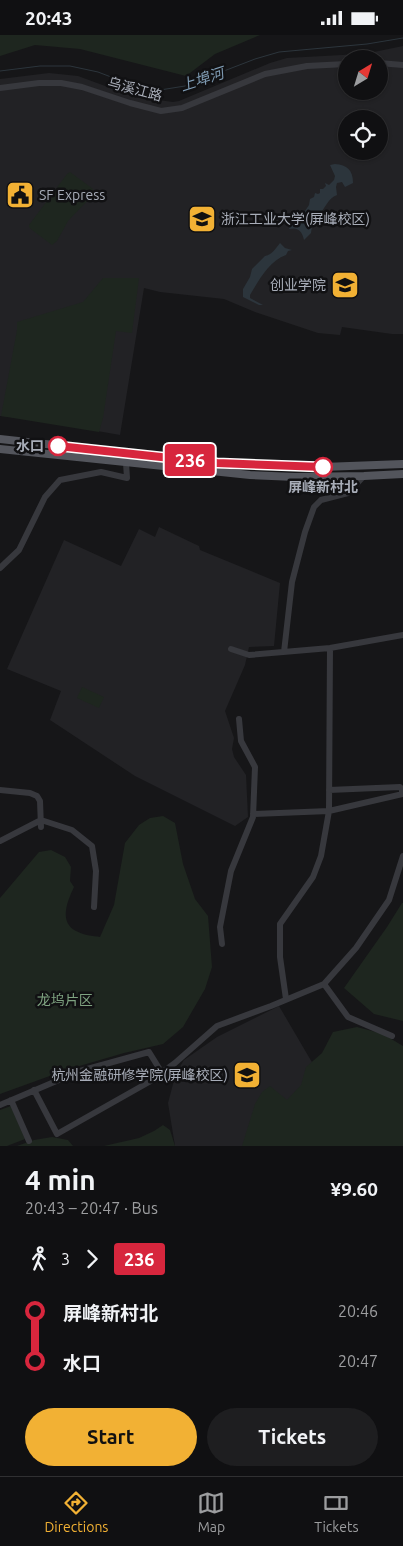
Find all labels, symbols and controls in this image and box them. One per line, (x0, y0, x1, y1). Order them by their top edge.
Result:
text: 20:43 (25, 7, 73, 29)
north arrow (338, 50, 388, 100)
map controls (338, 50, 388, 160)
water label: 上埠河 (178, 63, 229, 94)
street label: 乌溪江路 (106, 74, 164, 104)
button: locate (338, 110, 388, 160)
public building icon: SF Express (5, 180, 35, 210)
place label: SF Express (39, 187, 105, 203)
school or university icon: 浙江工业大学(屏峰校区) (187, 204, 217, 234)
place label: 浙江工业大学(屏峰校区) (221, 211, 370, 227)
school or university icon: 创业学院 (330, 270, 360, 300)
place label: 创业学院 (270, 277, 326, 293)
marker: 水口 (48, 436, 68, 456)
place label: 水口 (16, 438, 44, 454)
line badge: 236 (161, 444, 219, 476)
text: 236 (175, 450, 205, 470)
marker: 屏峰新村北 (313, 457, 333, 477)
place label: 屏峰新村北 (288, 479, 358, 495)
park label: 龙坞片区 (37, 992, 93, 1008)
school or university icon: 杭州金融研修学院(屏峰校区) (232, 1060, 262, 1090)
place label: 杭州金融研修学院(屏峰校区) (51, 1067, 228, 1083)
text: 4 min (25, 1164, 96, 1195)
text: ¥9.60 (330, 1178, 378, 1200)
text: 20:43 – 20:47 · Bus (25, 1199, 158, 1217)
icon: walk (25, 1245, 53, 1273)
icon: forward (78, 1245, 106, 1273)
text: 236 (124, 1249, 155, 1269)
text: 3 (61, 1250, 70, 1268)
text: 屏峰新村北 (63, 1302, 158, 1324)
text: 20:46 (338, 1302, 378, 1320)
text: 水口 (63, 1352, 101, 1374)
text: 20:47 (338, 1352, 378, 1370)
button: Start (25, 1408, 197, 1466)
button: Tickets (207, 1408, 378, 1466)
tab: Directions (44, 1489, 108, 1535)
tab: Map (197, 1489, 225, 1535)
tab: Tickets (314, 1489, 359, 1535)

